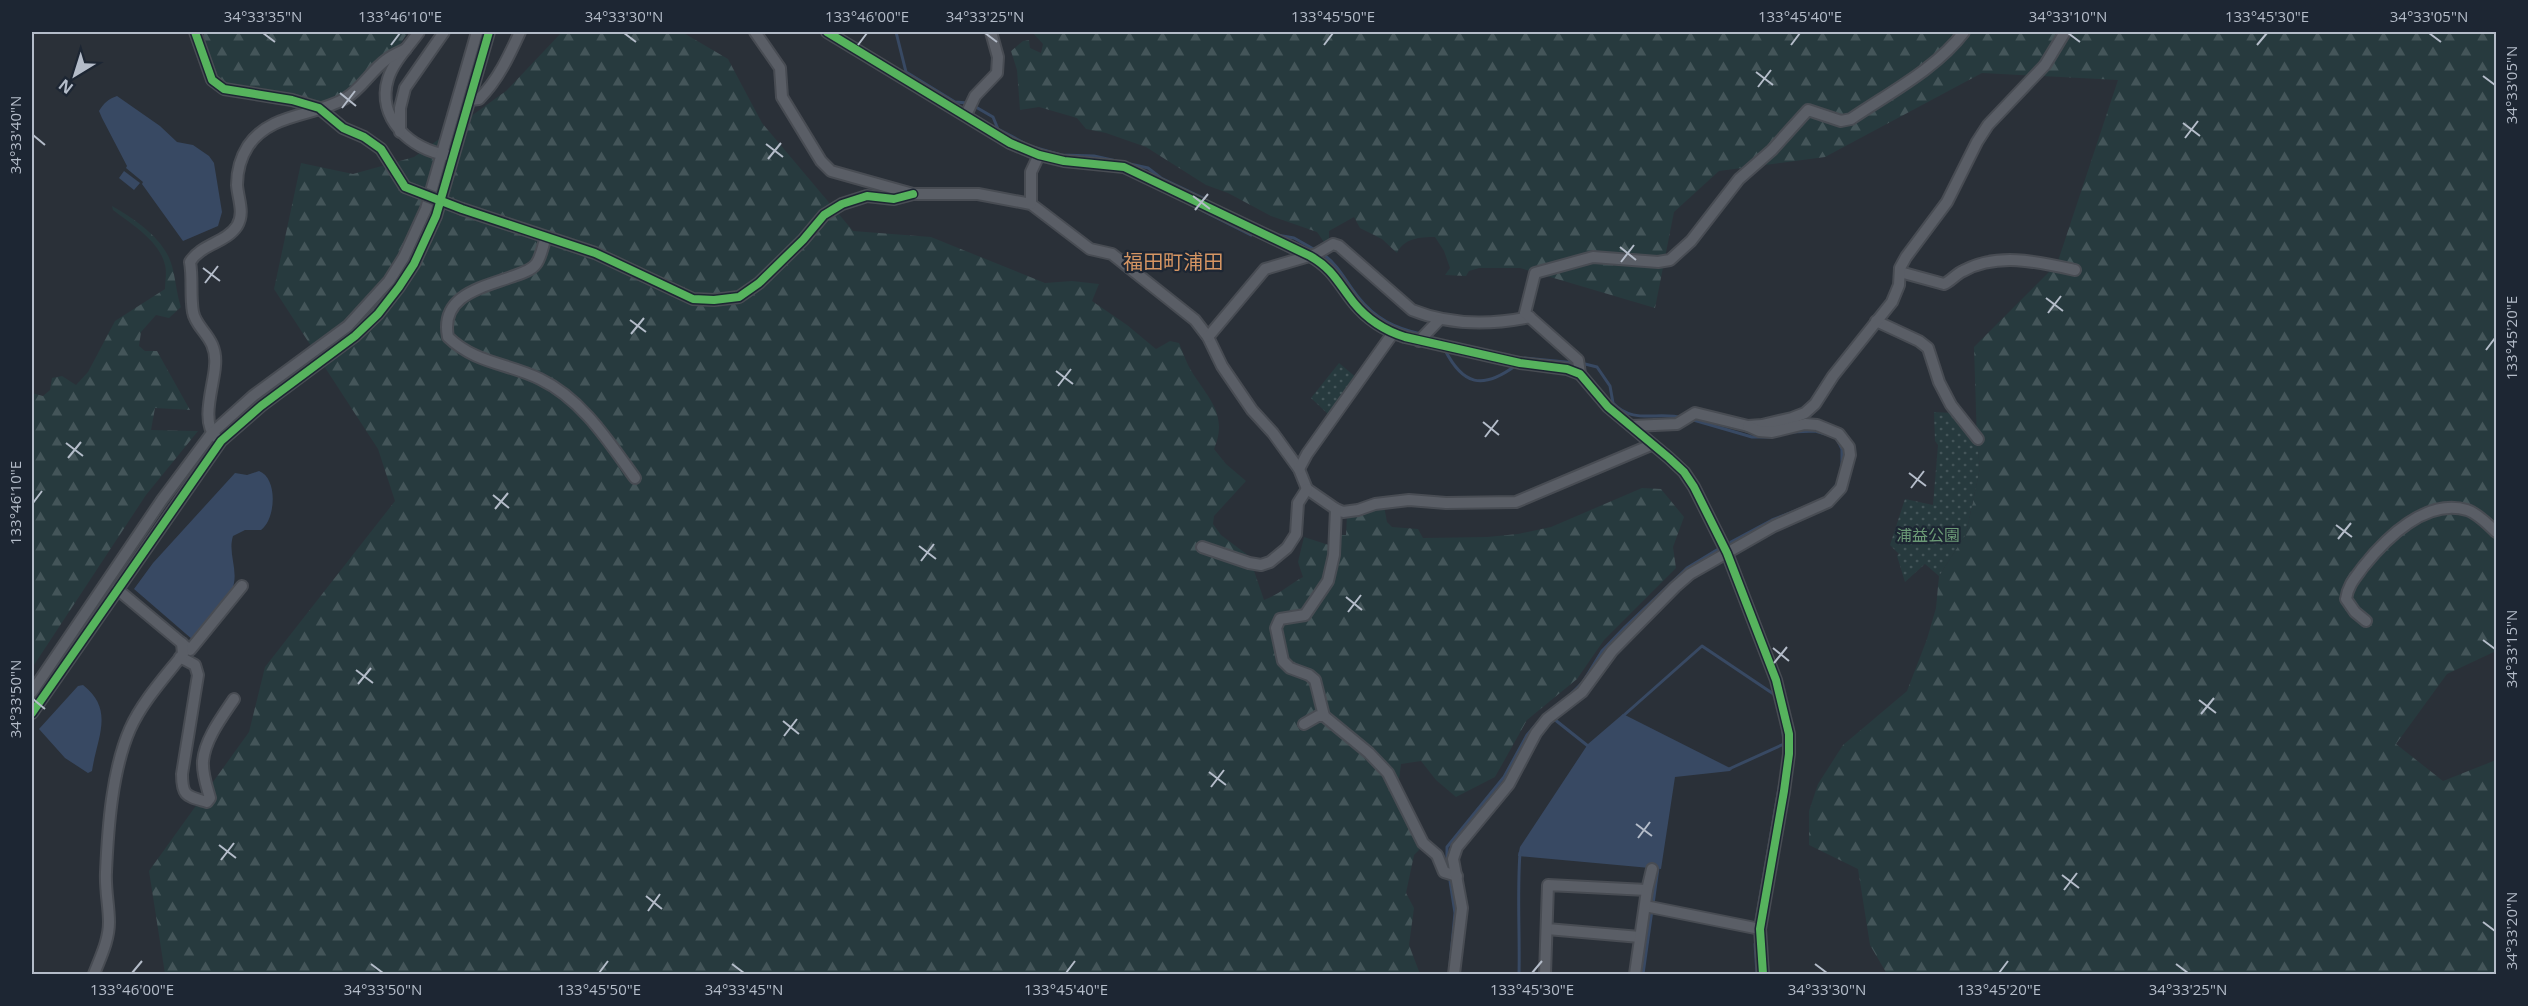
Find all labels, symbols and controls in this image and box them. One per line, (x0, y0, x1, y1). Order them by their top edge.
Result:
text: 34°33'35"N (224, 6, 302, 26)
text: 133°46'10"E (358, 6, 442, 26)
text: 34°33'30"N (585, 6, 663, 26)
text: 133°46'00"E (825, 6, 909, 26)
text: 34°33'25"N (946, 6, 1024, 26)
text: 133°45'50"E (1291, 6, 1375, 26)
text: 133°45'40"E (1758, 6, 1842, 26)
text: 34°33'10"N (2029, 6, 2107, 26)
text: 133°45'30"E (2225, 6, 2309, 26)
text: 34°33'05"N (2390, 6, 2468, 26)
north arrow (45, 45, 105, 105)
text: 34°33'05"N (2501, 46, 2521, 124)
text: N (54, 74, 78, 99)
text: 34°33'40"N (5, 96, 25, 174)
district label: 福田町浦田 (1123, 248, 1223, 275)
text: 133°45'20"E (2501, 296, 2521, 380)
text: 133°46'10"E (5, 461, 25, 545)
park label: 浦益公園 (1896, 524, 1960, 546)
text: 34°33'15"N (2501, 610, 2521, 688)
text: 34°33'50"N (5, 660, 25, 738)
text: 34°33'20"N (2501, 892, 2521, 970)
text: 133°46'00"E (90, 979, 174, 999)
text: 34°33'50"N (344, 979, 422, 999)
text: 133°45'50"E (557, 979, 641, 999)
text: 34°33'45"N (705, 979, 783, 999)
text: 133°45'40"E (1024, 979, 1108, 999)
text: 133°45'30"E (1490, 979, 1574, 999)
text: 34°33'30"N (1788, 979, 1866, 999)
text: 133°45'20"E (1957, 979, 2041, 999)
text: 34°33'25"N (2149, 979, 2227, 999)

